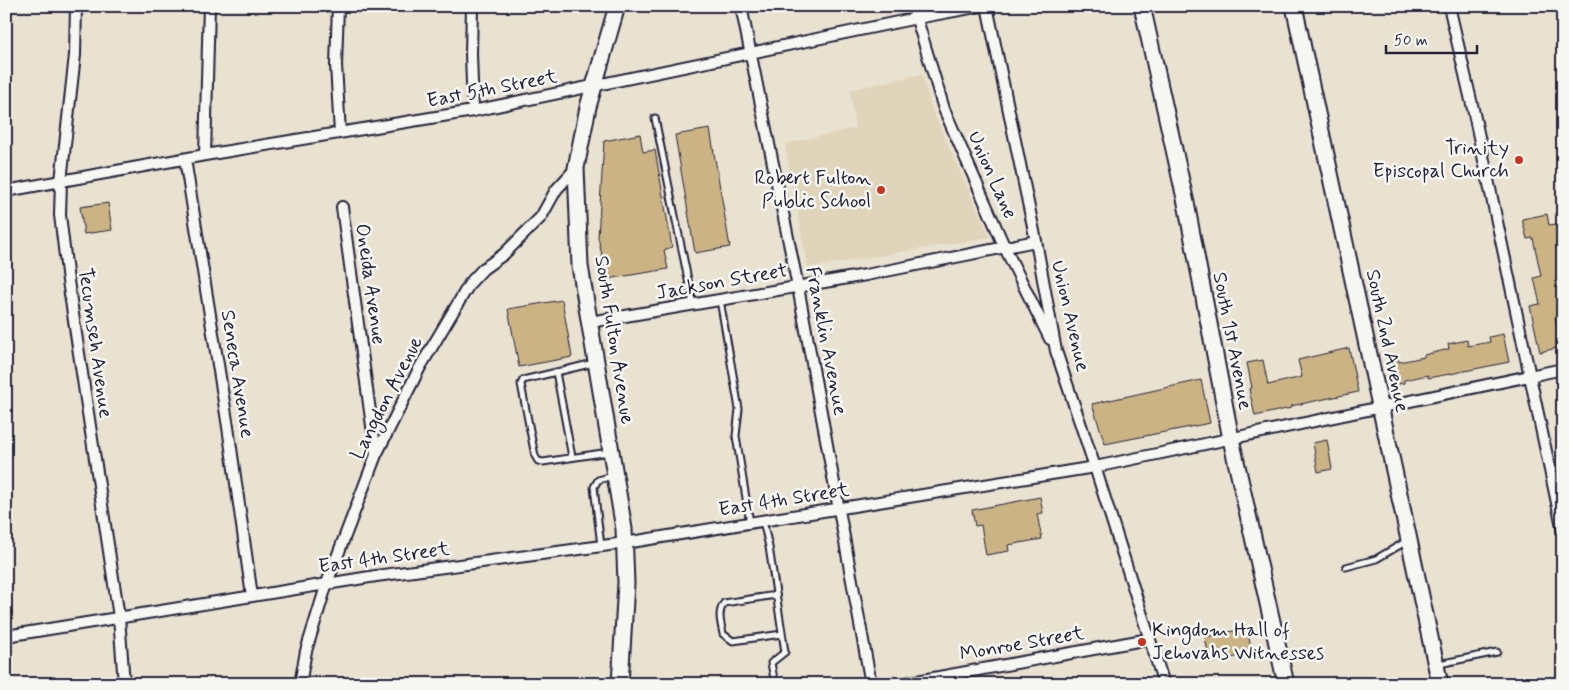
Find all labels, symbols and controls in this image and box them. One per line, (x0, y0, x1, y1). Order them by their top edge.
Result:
scale bar (1386, 22, 1478, 54)
text: 50 m (1394, 31, 1428, 51)
street label: East 5th Street (425, 63, 560, 115)
street label: Union Lane (961, 127, 1023, 223)
place label: Trinity Episcopal Church (1373, 135, 1509, 185)
marker: Trinity Episcopal Church (1513, 154, 1525, 166)
place label: Robert Fulton Public School (754, 165, 871, 215)
marker: Robert Fulton Public School (875, 184, 887, 196)
street label: Oneida Avenue (348, 222, 392, 346)
street label: South Fulton Avenue (587, 254, 641, 426)
street label: Jackson Street (654, 257, 790, 307)
street label: Union Avenue (1044, 258, 1096, 374)
street label: Franklin Avenue (798, 264, 854, 418)
street label: Tecumseh Avenue (71, 266, 119, 420)
street label: South 2nd Avenue (1359, 267, 1415, 415)
street label: South 1st Avenue (1205, 270, 1259, 412)
street label: Seneca Avenue (214, 308, 260, 440)
street label: Langdon Avenue (344, 332, 431, 465)
street label: East 4th Street (717, 476, 851, 524)
street label: East 4th Street (317, 535, 451, 581)
place label: Kingdom Hall of Jehovahs Witnesses (1152, 617, 1324, 667)
street label: Monroe Street (958, 620, 1087, 668)
marker: Kingdom Hall of Jehovahs Witnesses (1136, 636, 1148, 648)

